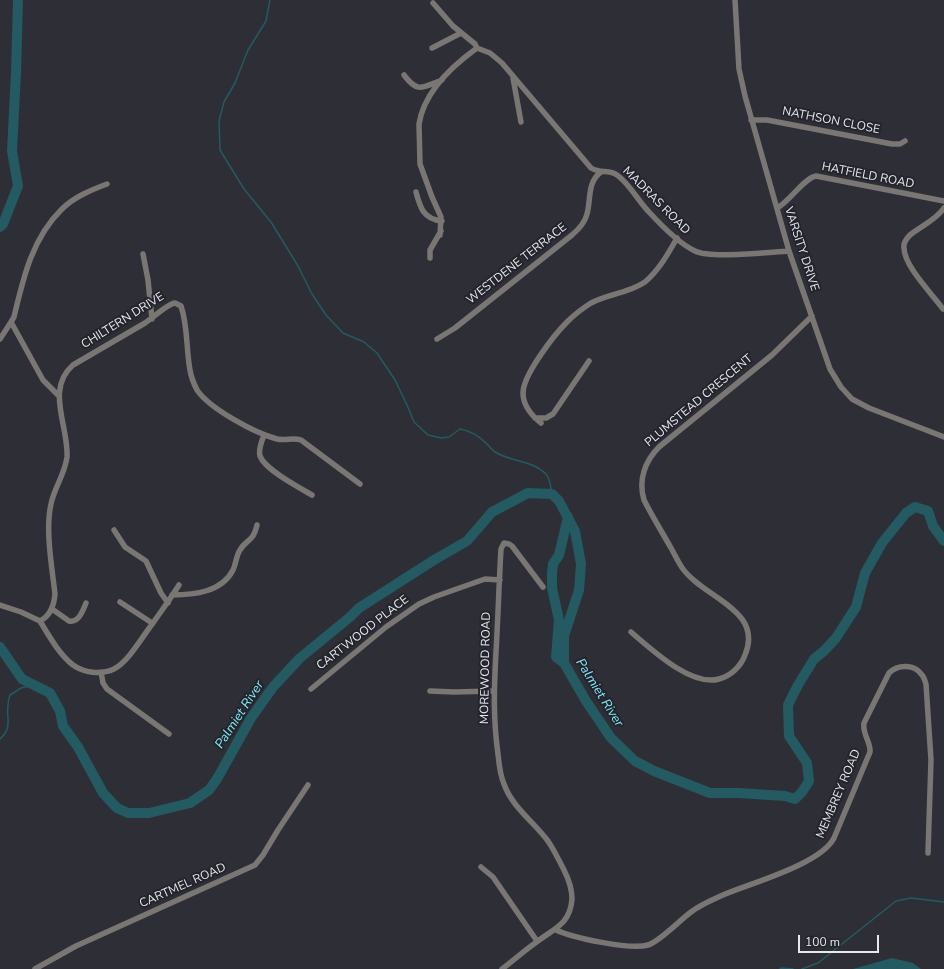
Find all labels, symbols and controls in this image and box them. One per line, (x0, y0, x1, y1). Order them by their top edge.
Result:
street label: NATHSON CLOSE (781, 104, 881, 138)
street label: HATFIELD ROAD (820, 160, 916, 192)
street label: MADRAS ROAD (619, 164, 693, 238)
street label: VARSITY DRIVE (781, 205, 821, 293)
street label: WESTDENE TERRACE (464, 220, 570, 308)
street label: CHILTERN DRIVE (79, 290, 167, 352)
street label: PLUMSTEAD CRESCENT (642, 352, 756, 450)
street label: CARTWOOD PLACE (314, 593, 412, 673)
street label: MOREWOOD ROAD (478, 612, 494, 724)
water label: Palmiet River (572, 656, 626, 730)
water label: Palmiet River (212, 678, 268, 752)
street label: MEMBREY ROAD (814, 747, 864, 841)
street label: CARTMEL ROAD (138, 860, 228, 912)
scale bar (800, 927, 881, 953)
text: 100 m (805, 934, 840, 950)

